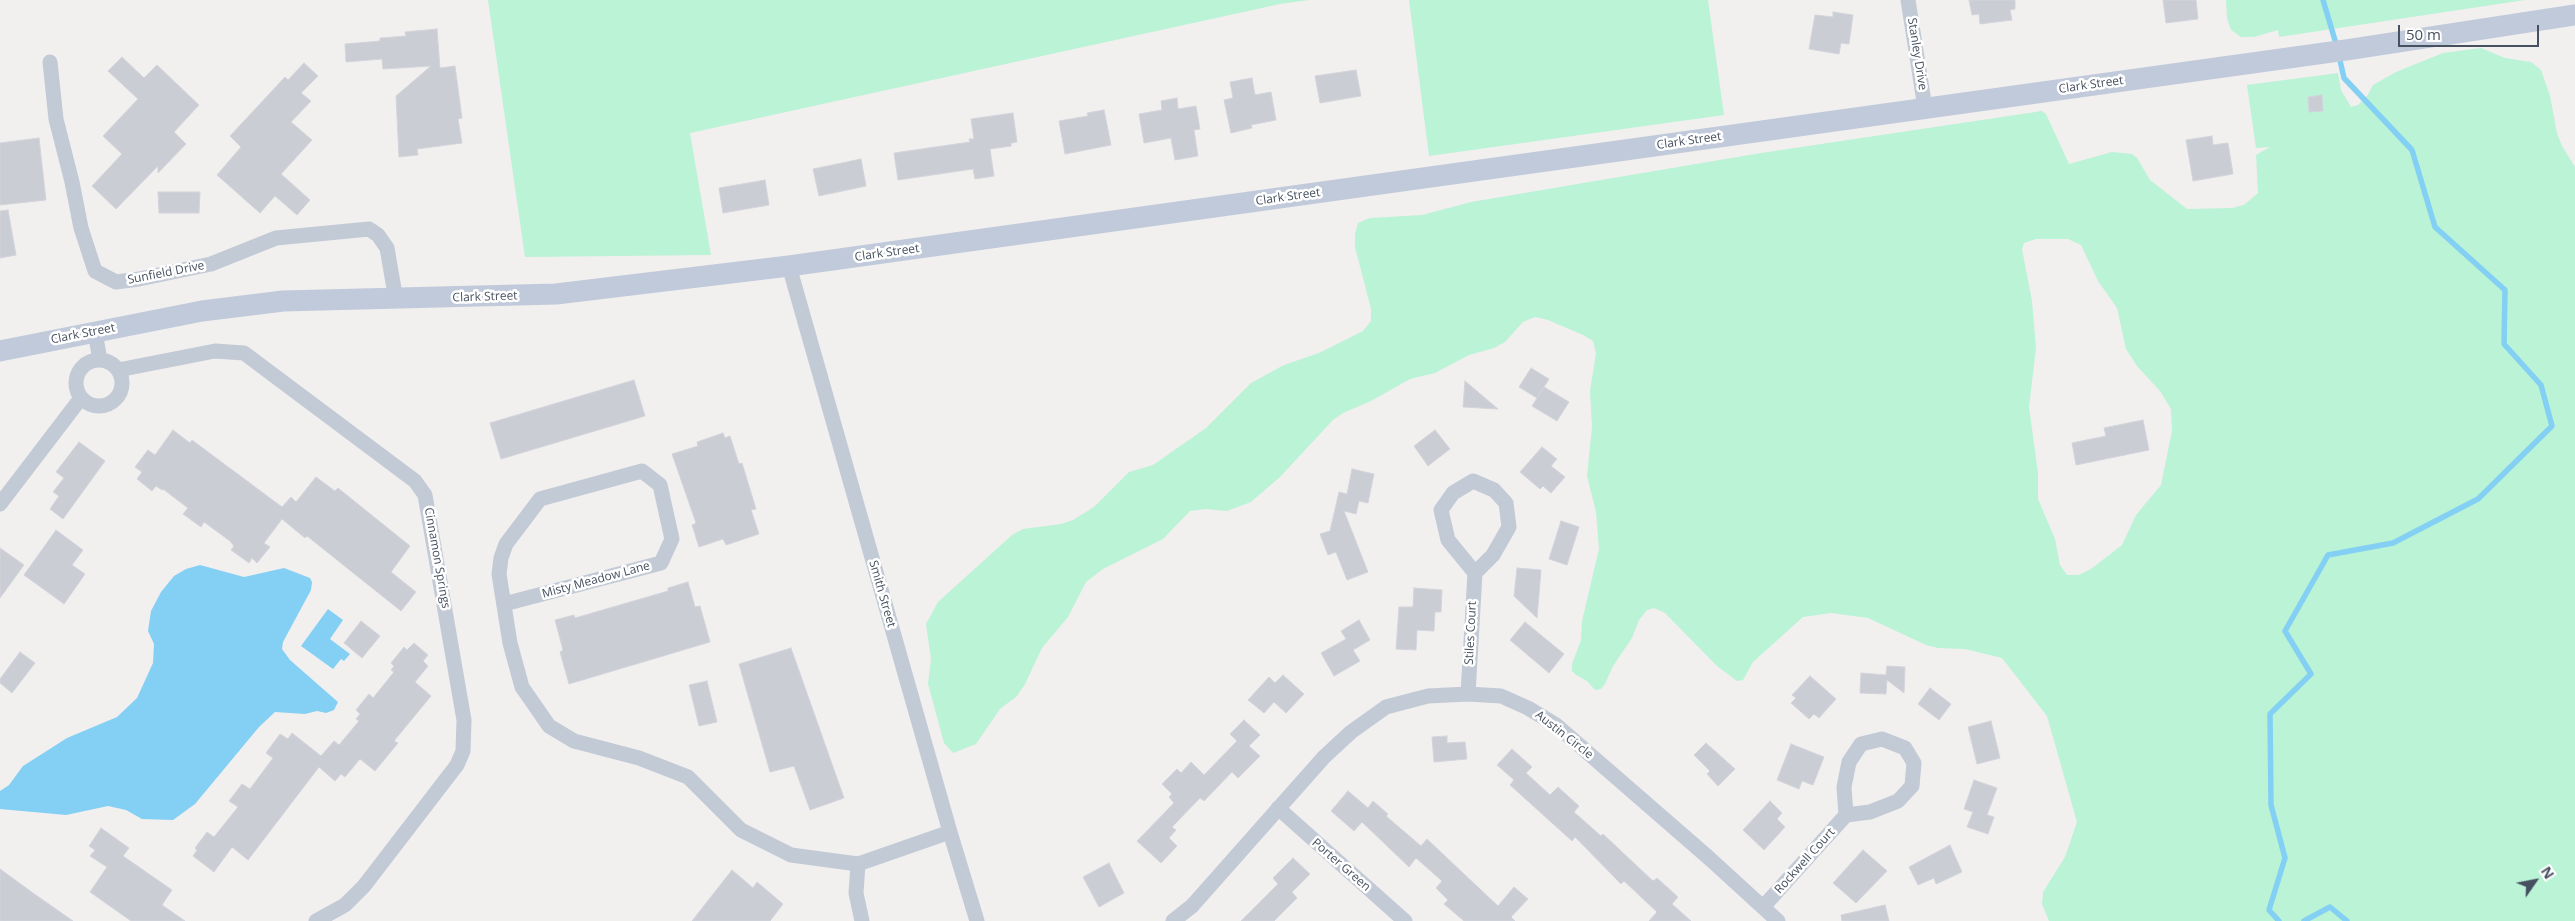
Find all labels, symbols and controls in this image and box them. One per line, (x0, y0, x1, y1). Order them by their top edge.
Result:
scale bar (2400, 15, 2541, 47)
street label: Stanley Drive (1904, 17, 1930, 91)
text: 50 m (2406, 24, 2441, 44)
street label: Clark Street (2058, 73, 2124, 97)
street label: Clark Street (1656, 129, 1722, 153)
street label: Clark Street (1255, 185, 1321, 209)
street label: Clark Street (854, 241, 920, 265)
street label: Sunfield Drive (126, 258, 206, 288)
street label: Clark Street (452, 289, 518, 305)
street label: Clark Street (50, 321, 116, 347)
street label: Cinnamon Springs (421, 506, 453, 610)
street label: Misty Meadow Lane (540, 559, 652, 601)
street label: Smith Street (866, 559, 898, 629)
street label: Stiles Court (1462, 601, 1480, 665)
street label: Austin Circle (1532, 708, 1596, 762)
street label: Rockwell Court (1772, 825, 1838, 897)
street label: Porter Green (1309, 836, 1373, 894)
north arrow (2510, 856, 2560, 906)
text: N (2537, 863, 2559, 883)

